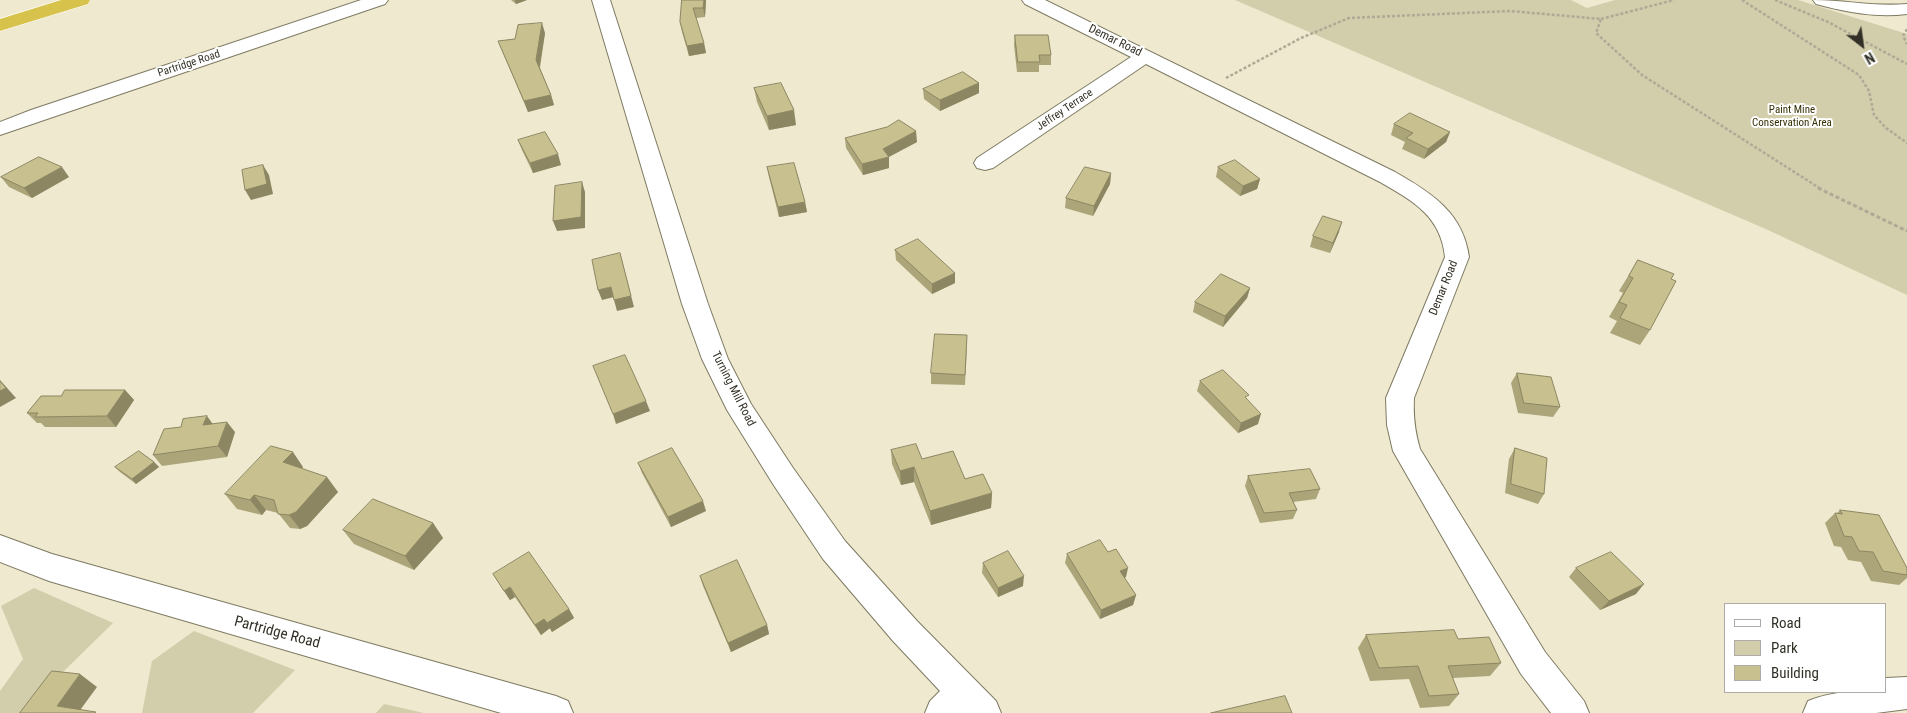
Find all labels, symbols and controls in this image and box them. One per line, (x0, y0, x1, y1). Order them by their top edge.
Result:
north arrow (1837, 20, 1887, 70)
street label: Demar Road (1086, 22, 1144, 60)
street label: Partridge Road (156, 48, 222, 80)
text: N (1862, 49, 1877, 67)
street label: Jeffrey Terrace (1034, 86, 1096, 134)
park label: Paint Mine Conservation Area (1752, 103, 1832, 129)
street label: Demar Road (1427, 259, 1461, 317)
street label: Turning Mill Road (708, 349, 758, 429)
legend (1724, 603, 1887, 693)
street label: Partridge Road (232, 613, 322, 653)
text: Road (1771, 614, 1801, 632)
text: Park (1771, 639, 1798, 657)
text: Building (1771, 664, 1819, 682)

